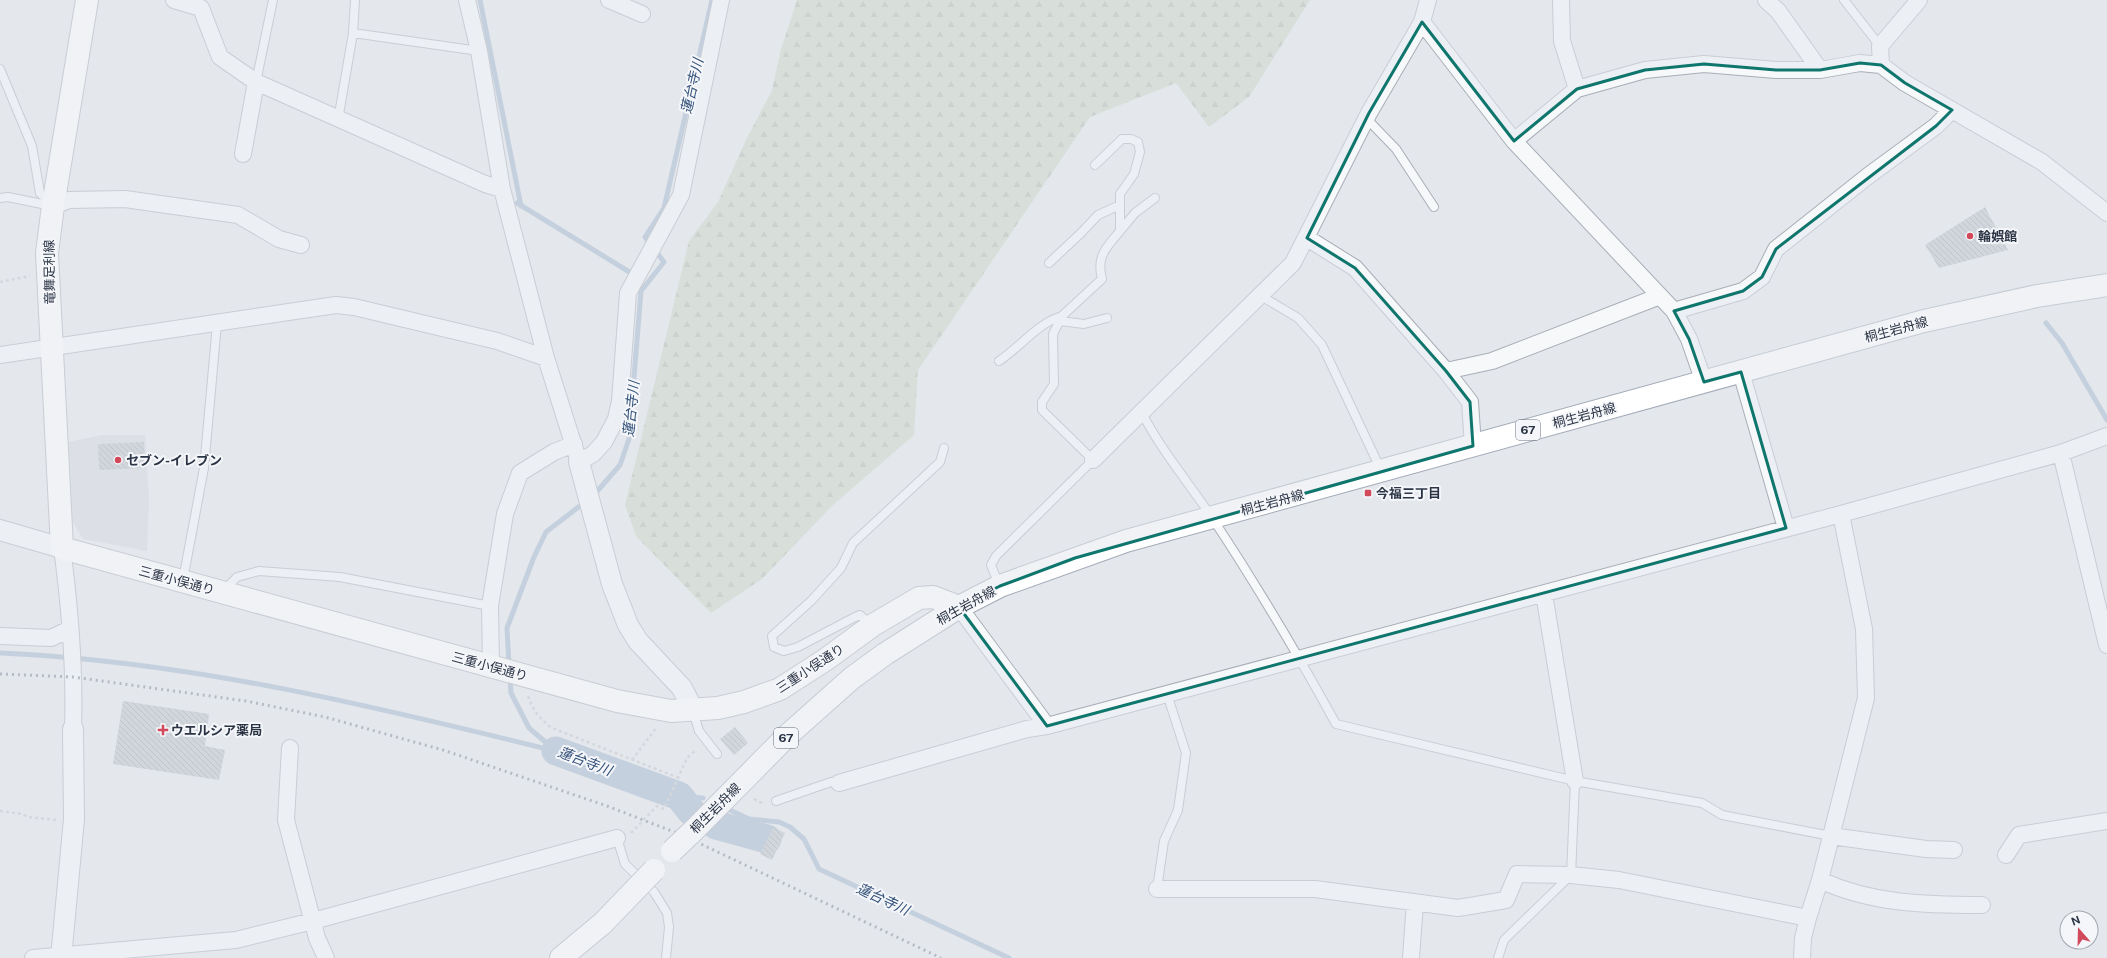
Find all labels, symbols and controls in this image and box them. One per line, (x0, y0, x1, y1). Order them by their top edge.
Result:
water label: 蓮台寺川 (678, 55, 707, 115)
place label: 輪娯館 (1978, 229, 2017, 244)
marker: 輪娯館 (1965, 231, 1975, 241)
street label: 竜舞足利線 (41, 239, 58, 305)
street label: 桐生岩舟線 (1863, 314, 1929, 345)
water label: 蓮台寺川 (620, 378, 642, 438)
street label: 桐生岩舟線 (1551, 400, 1617, 431)
road number: 67 (1516, 420, 1540, 440)
place label: セブン-イレブン (126, 453, 222, 468)
marker: セブン-イレブン (113, 455, 123, 465)
place label: 今福三丁目 (1376, 486, 1441, 501)
street label: 桐生岩舟線 (1239, 487, 1305, 518)
marker: 今福三丁目 (1363, 488, 1373, 498)
street label: 三重小俣通り (137, 563, 216, 598)
street label: 桐生岩舟線 (934, 583, 998, 628)
street label: 三重小俣通り (773, 641, 847, 696)
street label: 三重小俣通り (450, 649, 529, 684)
place label: ウエルシア薬局 (171, 723, 262, 738)
marker: ウエルシア薬局 (158, 725, 168, 735)
road number: 67 (774, 728, 798, 748)
water label: 蓮台寺川 (556, 743, 616, 779)
street label: 桐生岩舟線 (687, 780, 744, 837)
water label: 蓮台寺川 (854, 880, 914, 919)
north arrow (2059, 910, 2099, 950)
text: N (2069, 913, 2082, 928)

